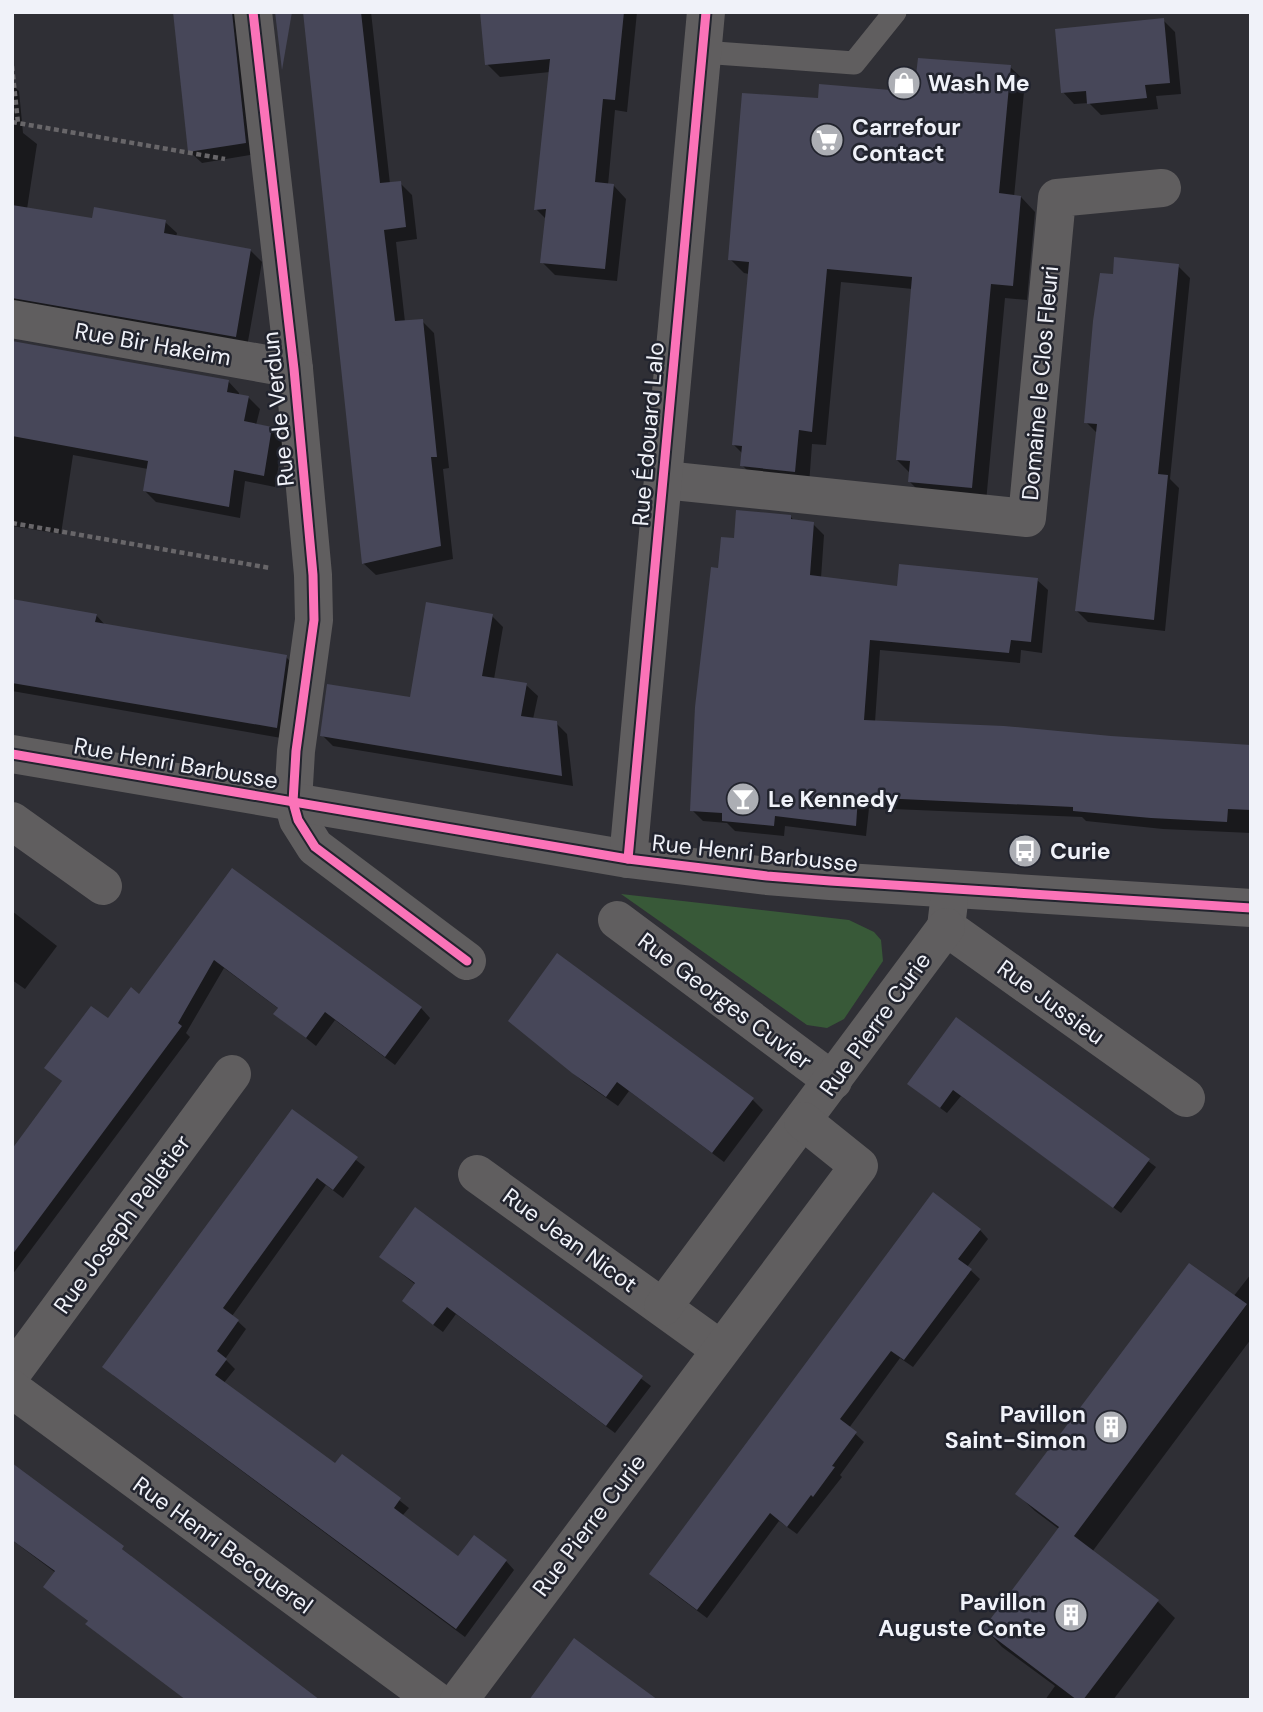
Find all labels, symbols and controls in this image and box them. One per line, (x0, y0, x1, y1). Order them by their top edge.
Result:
shop icon: Wash Me (885, 64, 923, 102)
place label: Wash Me (928, 68, 1030, 98)
place label: Carrefour Contact (852, 112, 961, 168)
supermarket icon: Carrefour Contact (808, 121, 846, 159)
street label: Domaine le Clos Fleuri (1015, 264, 1065, 502)
street label: Rue Bir Hakeim (73, 316, 233, 372)
street label: Rue de Verdun (255, 330, 301, 488)
street label: Rue Édouard Lalo (625, 341, 671, 527)
street label: Rue Henri Barbusse (72, 730, 280, 796)
bar icon: Le Kennedy (724, 780, 762, 818)
place label: Le Kennedy (768, 784, 899, 814)
street label: Rue Henri Barbusse (651, 827, 859, 879)
bus stop icon: Curie (1006, 832, 1044, 870)
place label: Curie (1050, 836, 1111, 866)
street label: Rue Georges Cuvier (632, 926, 818, 1076)
street label: Rue Pierre Curie (813, 946, 937, 1102)
street label: Rue Jussieu (991, 953, 1111, 1051)
street label: Rue Joseph Pelletier (47, 1128, 197, 1320)
street label: Rue Jean Nicot (497, 1181, 643, 1299)
place label: Pavillon Saint-Simon (945, 1399, 1086, 1455)
building icon: Pavillon Saint-Simon (1092, 1408, 1130, 1446)
street label: Rue Pierre Curie (526, 1448, 652, 1602)
street label: Rue Henri Becquerel (127, 1470, 319, 1620)
place label: Pavillon Auguste Conte (878, 1587, 1046, 1643)
building icon: Pavillon Auguste Conte (1052, 1596, 1090, 1634)

